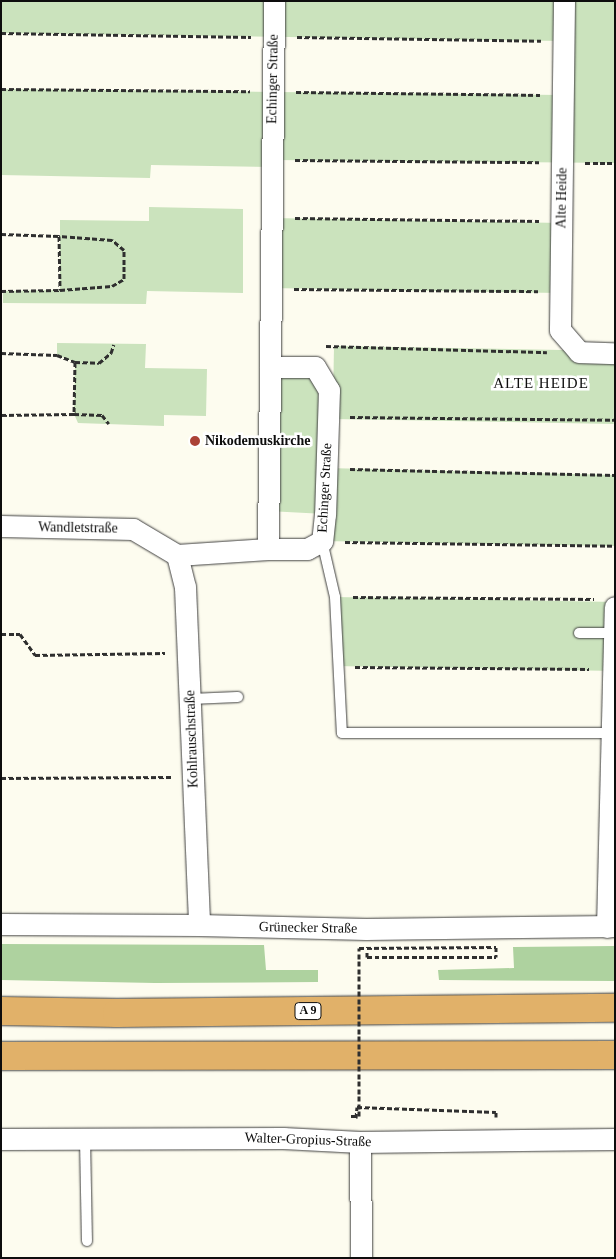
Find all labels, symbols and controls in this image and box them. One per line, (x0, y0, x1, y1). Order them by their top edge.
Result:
street label: Echinger Straße (264, 34, 282, 124)
street label: Alte Heide (553, 167, 571, 229)
district label: ALTE HEIDE (492, 375, 590, 393)
place label: Nikodemuskirche (205, 433, 311, 449)
marker: Nikodemuskirche (189, 435, 201, 447)
street label: Echinger Straße (314, 443, 336, 533)
street label: Wandletstraße (38, 519, 118, 537)
street label: Kohlrauschstraße (182, 690, 202, 788)
street label: Grünecker Straße (259, 919, 357, 937)
road number: A 9 (293, 1001, 323, 1020)
street label: Walter-Gropius-Straße (244, 1129, 372, 1151)

